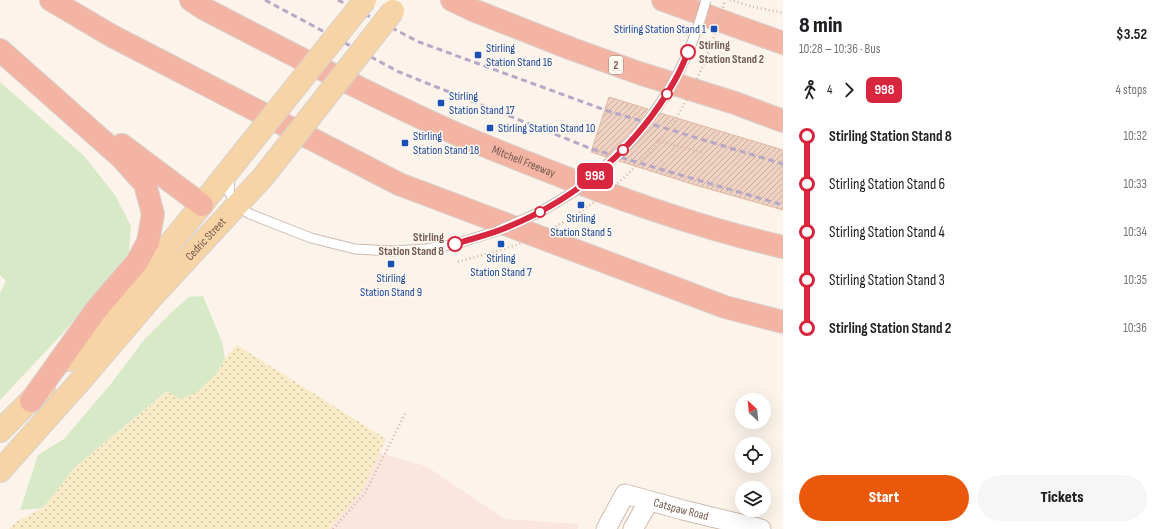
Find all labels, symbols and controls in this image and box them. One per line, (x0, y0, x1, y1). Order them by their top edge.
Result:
text: 8 min (799, 12, 843, 39)
place label: Stirling Station Stand 1 (614, 22, 707, 37)
marker: Stirling Station Stand 1 (709, 24, 719, 34)
text: $3.52 (1116, 25, 1147, 44)
place label: Stirling Station Stand 2 (699, 38, 764, 67)
place label: Stirling Station Stand 16 (486, 41, 552, 70)
text: 10:28 – 10:36 · Bus (799, 41, 880, 57)
marker: Stirling Station Stand 2 (680, 44, 696, 60)
marker: Stirling Station Stand 16 (473, 50, 483, 60)
road number: 2 (609, 56, 623, 74)
icon: walk (799, 79, 821, 101)
icon: forward (838, 79, 860, 101)
text: 998 (874, 81, 894, 98)
text: 4 (827, 82, 832, 98)
text: 4 stops (1116, 82, 1147, 98)
unlabelled marker (661, 88, 673, 100)
place label: Stirling Station Stand 17 (449, 89, 515, 118)
marker: Stirling Station Stand 17 (436, 98, 446, 108)
place label: Stirling Station Stand 10 (498, 121, 595, 136)
marker: Stirling Station Stand 10 (485, 123, 495, 133)
text: Stirling Station Stand 8 (829, 127, 952, 146)
text: 10:32 (1124, 128, 1147, 144)
place label: Stirling Station Stand 18 (413, 129, 479, 158)
marker: Stirling Station Stand 18 (400, 138, 410, 148)
street label: Mitchell Freeway (490, 142, 558, 181)
unlabelled marker (617, 144, 629, 156)
line badge: 998 (572, 163, 618, 189)
text: 998 (585, 167, 605, 184)
text: Stirling Station Stand 6 (829, 175, 945, 194)
text: 10:33 (1123, 176, 1147, 192)
marker: Stirling Station Stand 5 (576, 200, 586, 210)
unlabelled marker (534, 206, 546, 218)
place label: Stirling Station Stand 5 (550, 211, 612, 240)
street label: Cedric Street (182, 214, 229, 264)
text: Stirling Station Stand 4 (829, 223, 945, 242)
text: 10:34 (1123, 224, 1147, 240)
place label: Stirling Station Stand 8 (379, 230, 444, 259)
marker: Stirling Station Stand 8 (447, 236, 463, 252)
marker: Stirling Station Stand 7 (496, 239, 506, 249)
place label: Stirling Station Stand 7 (470, 251, 532, 280)
marker: Stirling Station Stand 9 (386, 259, 396, 269)
place label: Stirling Station Stand 9 (360, 271, 422, 300)
text: Stirling Station Stand 3 (829, 271, 945, 290)
text: 10:35 (1124, 272, 1147, 288)
text: Stirling Station Stand 2 (829, 319, 951, 338)
text: 10:36 (1123, 320, 1147, 336)
north arrow (735, 393, 771, 429)
map controls (735, 393, 771, 517)
button: locate (735, 437, 771, 473)
button: Start (799, 475, 969, 521)
button: Tickets (977, 475, 1147, 521)
button: layers (735, 481, 771, 517)
street label: Catspaw Road (652, 495, 710, 523)

